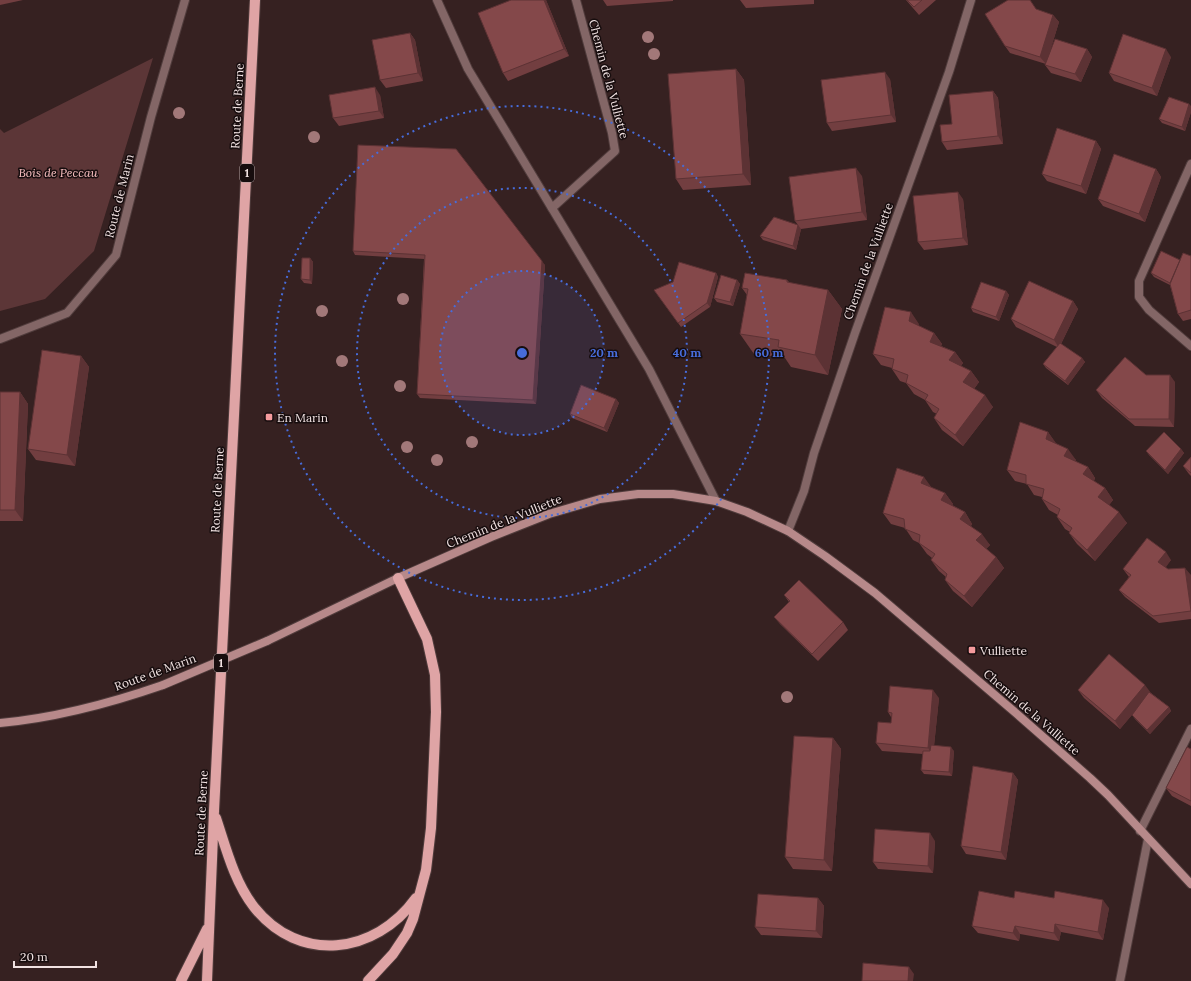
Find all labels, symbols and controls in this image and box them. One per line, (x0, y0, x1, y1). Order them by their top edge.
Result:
street label: Chemin de la Vulliette (586, 18, 632, 141)
street label: Route de Berne (227, 62, 247, 149)
street label: Route de Marin (101, 153, 137, 239)
road number: 1 (240, 164, 254, 182)
park label: Bois de Peccau (18, 165, 98, 180)
street label: Chemin de la Vulliette (840, 200, 896, 321)
text: 20 m (590, 345, 618, 360)
text: 40 m (673, 345, 701, 360)
text: 60 m (755, 345, 783, 360)
centre of rings (515, 346, 529, 360)
place label: En Marin (277, 410, 328, 425)
marker: En Marin (264, 412, 274, 422)
street label: Route de Berne (207, 446, 227, 533)
street label: Chemin de la Vulliette (444, 491, 564, 551)
place label: Vulliette (979, 643, 1028, 658)
marker: Vulliette (967, 645, 977, 655)
street label: Route de Marin (112, 650, 198, 694)
road number: 1 (214, 654, 228, 672)
street label: Chemin de la Vulliette (981, 666, 1084, 758)
street label: Route de Berne (191, 769, 211, 856)
scale bar (14, 943, 96, 969)
text: 20 m (20, 949, 48, 964)

